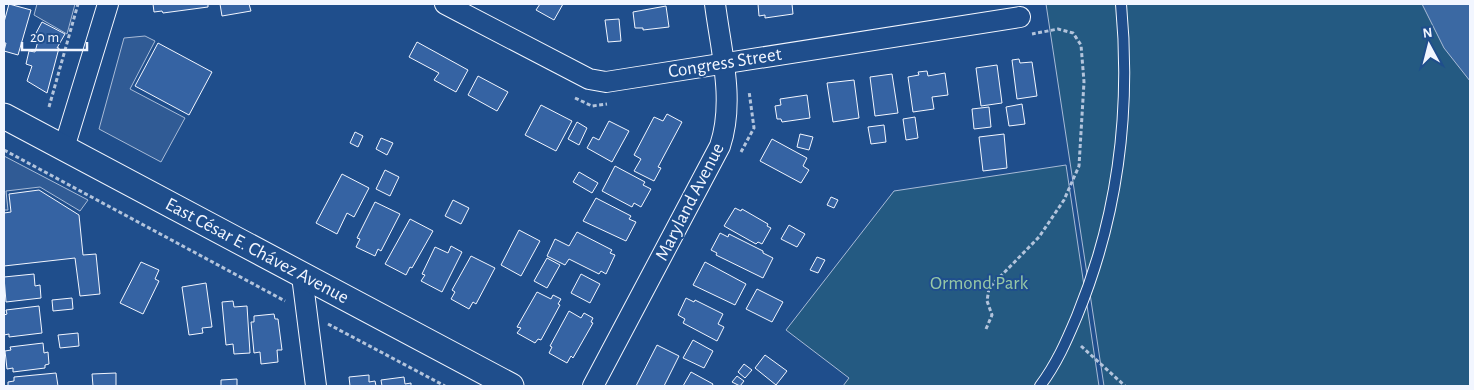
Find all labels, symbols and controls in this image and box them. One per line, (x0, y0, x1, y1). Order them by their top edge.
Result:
scale bar (22, 20, 88, 52)
north arrow (1404, 20, 1454, 70)
text: N (1422, 26, 1433, 41)
text: 20 m (30, 30, 59, 45)
street label: Congress Street (667, 45, 783, 81)
street label: Maryland Avenue (652, 140, 728, 264)
street label: East César E. Chávez Avenue (162, 195, 352, 307)
park label: Ormond Park (930, 274, 1028, 293)

